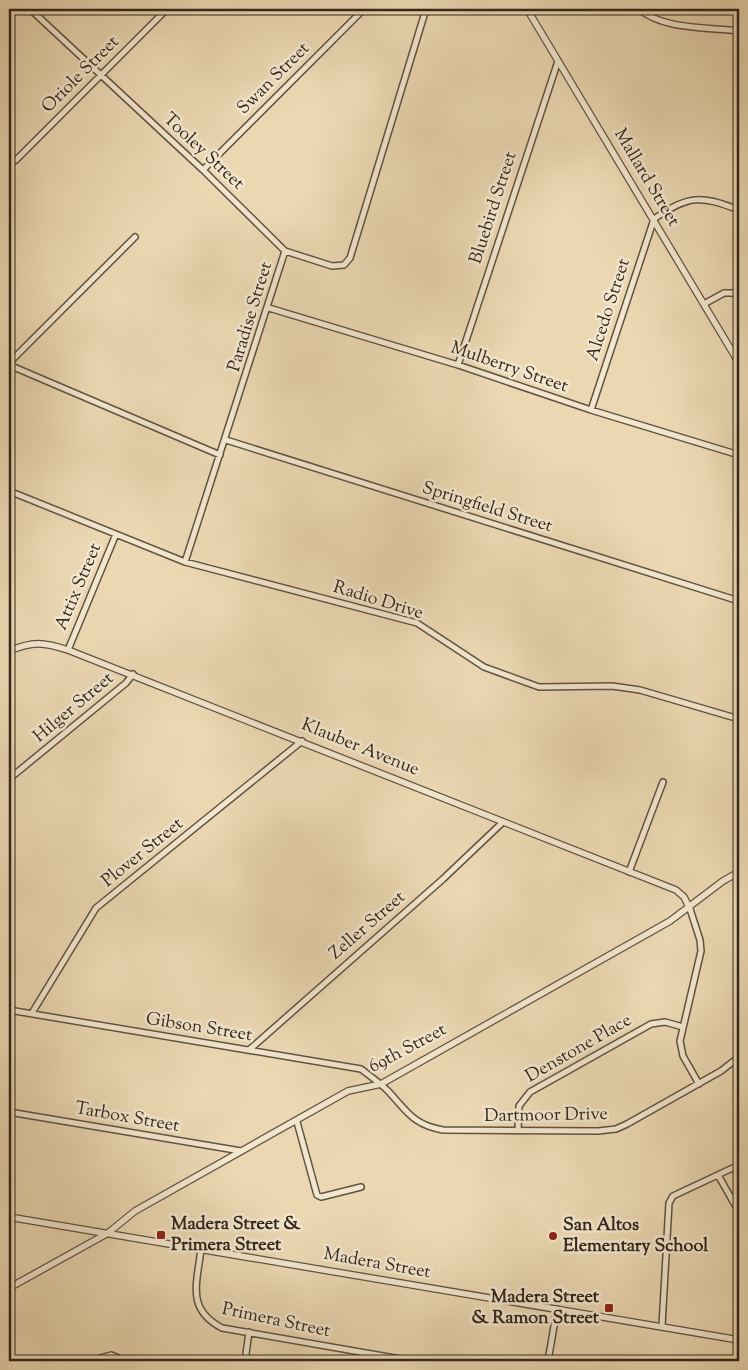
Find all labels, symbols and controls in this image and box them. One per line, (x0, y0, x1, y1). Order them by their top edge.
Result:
street label: Oriole Street (36, 30, 126, 120)
street label: Swan Street (232, 37, 316, 121)
street label: Tooley Street (157, 107, 249, 197)
street label: Mallard Street (606, 124, 686, 232)
street label: Bluebird Street (464, 148, 524, 268)
street label: Alcedo Street (580, 256, 638, 364)
street label: Paradise Street (222, 259, 280, 375)
street label: Mulberry Street (447, 336, 571, 400)
street label: Springfield Street (419, 476, 555, 540)
street label: Attix Street (49, 540, 109, 634)
street label: Radio Drive (330, 575, 426, 627)
street label: Hilger Street (28, 666, 120, 750)
street label: Klauber Avenue (297, 712, 423, 784)
street label: Plover Street (96, 812, 190, 894)
street label: Zeller Street (324, 885, 412, 967)
street label: Gibson Street (144, 1007, 254, 1049)
street label: Denstone Place (521, 1008, 637, 1090)
street label: 69th Street (365, 1018, 451, 1080)
street label: Tarbox Street (73, 1096, 181, 1140)
street label: Dartmoor Drive (484, 1102, 608, 1130)
place label: Madera Street & Primera Street (171, 1212, 301, 1259)
place label: San Altos Elementary School (563, 1213, 709, 1260)
marker: Madera Street & Primera Street (155, 1229, 167, 1241)
marker: San Altos Elementary School (547, 1230, 559, 1242)
street label: Madera Street (321, 1242, 433, 1286)
place label: Madera Street & Ramon Street (471, 1285, 600, 1332)
street label: Primera Street (219, 1297, 333, 1345)
marker: Madera Street & Ramon Street (603, 1302, 615, 1314)

